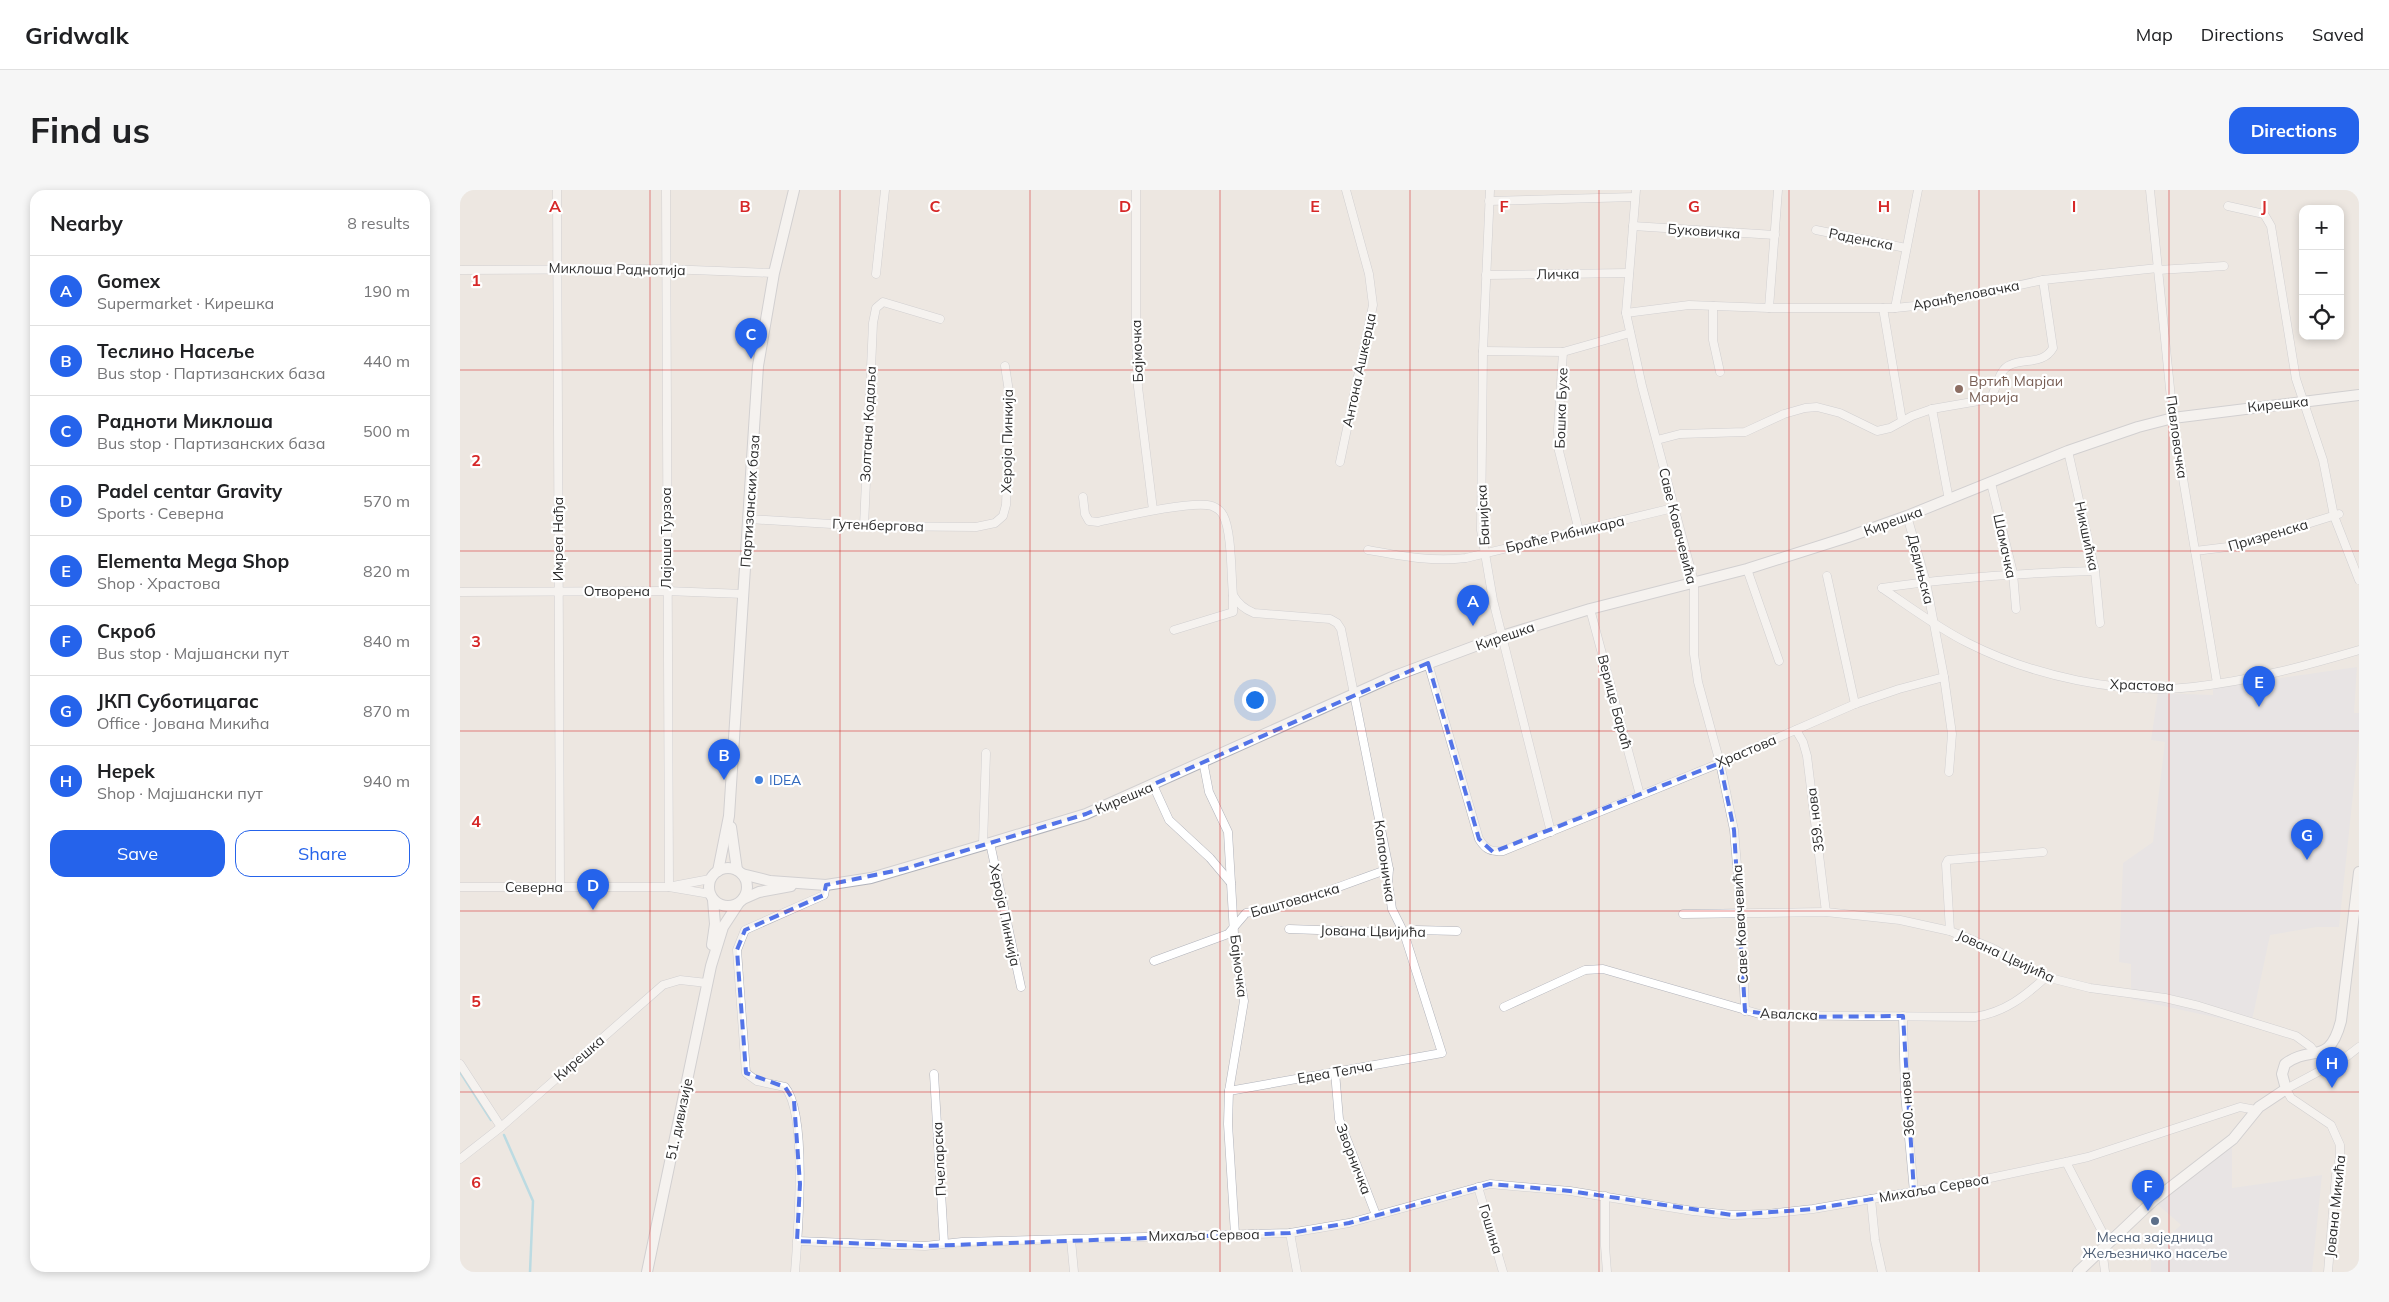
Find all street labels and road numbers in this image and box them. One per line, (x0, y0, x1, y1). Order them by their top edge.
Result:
street label: Буковичка (1667, 219, 1741, 243)
street label: Раденска (1827, 224, 1895, 254)
street label: Миклоша Раднотија (548, 259, 686, 279)
street label: Личка (1536, 265, 1580, 283)
street label: Аранђеловачка (1911, 276, 2021, 314)
street label: Антона Ашкерца (1338, 311, 1380, 429)
street label: Бајмочка (1127, 319, 1147, 383)
street label: Золтана Кодаља (856, 366, 880, 482)
street label: Бошка Бухе (1551, 367, 1571, 449)
street label: Хероја Пинкија (997, 389, 1017, 493)
street label: Кирешка (2247, 392, 2309, 416)
street label: Павловачка (2162, 394, 2192, 480)
street label: Партизанских база (736, 434, 764, 568)
street label: Саве Ковачевића (1655, 466, 1701, 586)
street label: Банијска (1472, 484, 1494, 546)
street label: Лајоша Турзоа (657, 487, 675, 589)
street label: Имреа Нађа (549, 497, 567, 581)
street label: Никшићка (2071, 500, 2103, 572)
street label: Кирешка (1861, 502, 1925, 540)
street label: Браће Рибникара (1504, 512, 1626, 556)
street label: Шамачка (1989, 512, 2021, 580)
street label: Гутенбергова (832, 514, 924, 536)
street label: Призренска (2226, 515, 2310, 555)
street label: Дедињска (1904, 532, 1938, 606)
street label: Отворена (584, 582, 650, 600)
street label: Кирешка (1473, 618, 1537, 654)
street label: Верице Бараћ (1594, 653, 1636, 751)
street label: Храстова (2110, 675, 2174, 695)
street label: Храстова (1713, 730, 1779, 772)
street label: Кирешка (1092, 778, 1156, 818)
street label: 359. нова (1802, 787, 1828, 853)
street label: Копаоничка (1370, 819, 1400, 903)
street label: Хероја Пинкија (985, 862, 1025, 968)
street label: Саве Ковачевића (1728, 864, 1752, 984)
street label: Северна (505, 878, 563, 896)
street label: Баштованска (1248, 879, 1342, 921)
street label: Јована Цвијића (1320, 921, 1426, 941)
street label: Јована Цвијића (1954, 926, 2058, 986)
street label: Бајмочка (1226, 934, 1252, 998)
street label: Авалска (1760, 1004, 1818, 1024)
street label: Кирешка (550, 1031, 608, 1085)
street label: Едеа Телча (1296, 1056, 1374, 1088)
street label: 360. нова (1896, 1071, 1918, 1137)
street label: 51. дивизије (662, 1076, 697, 1162)
street label: Пчеларска (928, 1121, 950, 1197)
street label: Зворничка (1332, 1121, 1376, 1197)
street label: Јована Микића (2321, 1154, 2349, 1258)
street label: Михаља Сервоа (1878, 1169, 1990, 1207)
street label: Гошина (1475, 1202, 1507, 1256)
street label: Михаља Сервоа (1148, 1225, 1260, 1245)

